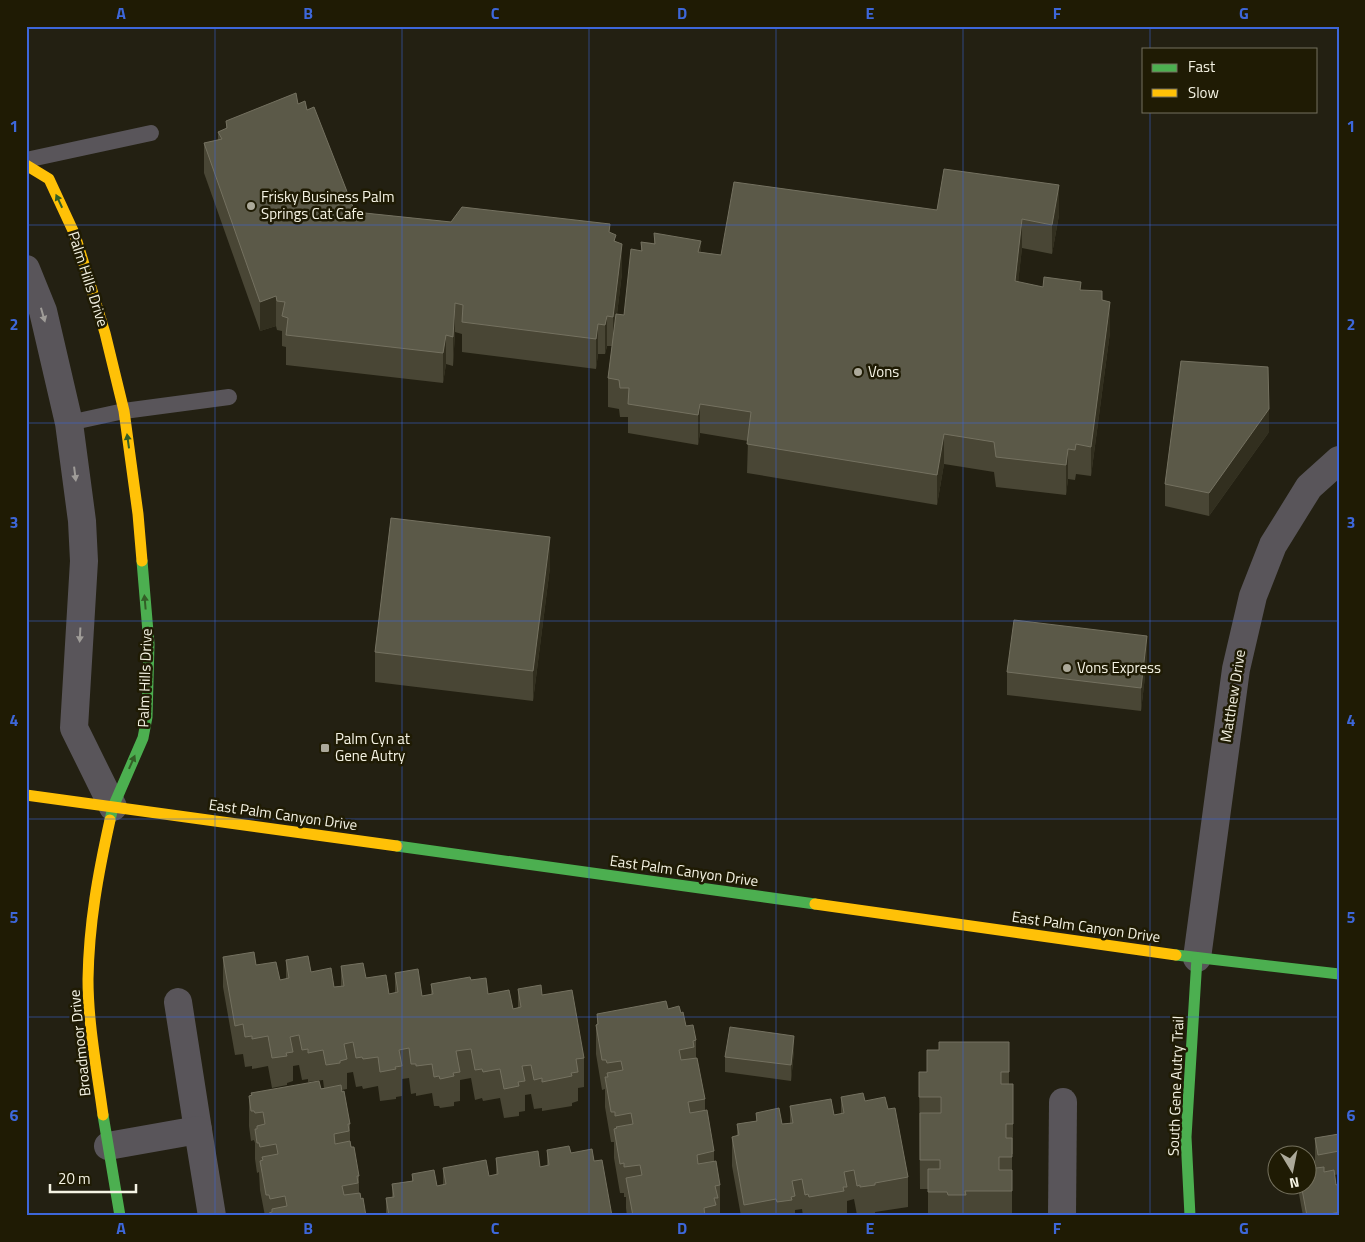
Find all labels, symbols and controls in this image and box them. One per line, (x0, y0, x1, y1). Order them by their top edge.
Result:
text: A (116, 1, 126, 25)
text: B (303, 1, 313, 25)
text: C (491, 1, 500, 25)
text: D (677, 1, 687, 25)
text: E (866, 1, 875, 25)
text: F (1053, 1, 1062, 25)
text: G (1239, 1, 1249, 25)
legend (1142, 48, 1318, 112)
text: Fast (1188, 55, 1216, 78)
text: Slow (1188, 81, 1219, 104)
text: 1 (10, 114, 18, 138)
text: 1 (1347, 114, 1355, 138)
place label: Frisky Business Palm Springs Cat Cafe (261, 185, 394, 225)
one-way arrow (55, 194, 64, 209)
marker: Frisky Business Palm Springs Cat Cafe (245, 200, 257, 212)
street label: Palm Hills Drive (62, 228, 115, 330)
one-way arrow (40, 307, 48, 322)
text: 2 (10, 312, 18, 336)
text: 2 (1347, 312, 1355, 336)
place label: Vons (868, 360, 899, 383)
marker: Vons (852, 366, 864, 378)
one-way arrow (124, 433, 132, 449)
one-way arrow (71, 466, 79, 482)
text: 3 (10, 510, 18, 534)
text: 3 (1347, 510, 1355, 534)
one-way arrow (141, 594, 149, 610)
one-way arrow (75, 628, 83, 644)
street label: Palm Hills Drive (131, 628, 158, 728)
street label: Matthew Drive (1214, 648, 1251, 744)
place label: Vons Express (1077, 656, 1161, 679)
marker: Vons Express (1061, 662, 1073, 674)
text: 4 (10, 708, 19, 732)
text: 4 (1347, 708, 1356, 732)
place label: Palm Cyn at Gene Autry (335, 727, 411, 767)
marker: Palm Cyn at Gene Autry (319, 742, 331, 754)
one-way arrow (129, 755, 137, 769)
street label: East Palm Canyon Drive (207, 793, 359, 836)
street label: East Palm Canyon Drive (608, 849, 760, 892)
text: 5 (10, 905, 19, 929)
street label: East Palm Canyon Drive (1010, 905, 1162, 948)
text: 5 (1347, 905, 1356, 929)
street label: Broadmoor Drive (62, 988, 97, 1098)
street label: South Gene Autry Trail (1162, 1015, 1189, 1157)
text: 6 (10, 1103, 19, 1127)
text: 6 (1347, 1103, 1356, 1127)
north arrow (1268, 1144, 1318, 1194)
scale bar (50, 1162, 136, 1194)
text: 20 m (58, 1167, 91, 1190)
text: N (1288, 1172, 1301, 1194)
text: A (116, 1216, 126, 1240)
text: B (303, 1216, 313, 1240)
text: C (491, 1216, 500, 1240)
text: D (677, 1216, 687, 1240)
text: E (866, 1216, 875, 1240)
text: F (1053, 1216, 1062, 1240)
text: G (1239, 1216, 1249, 1240)

